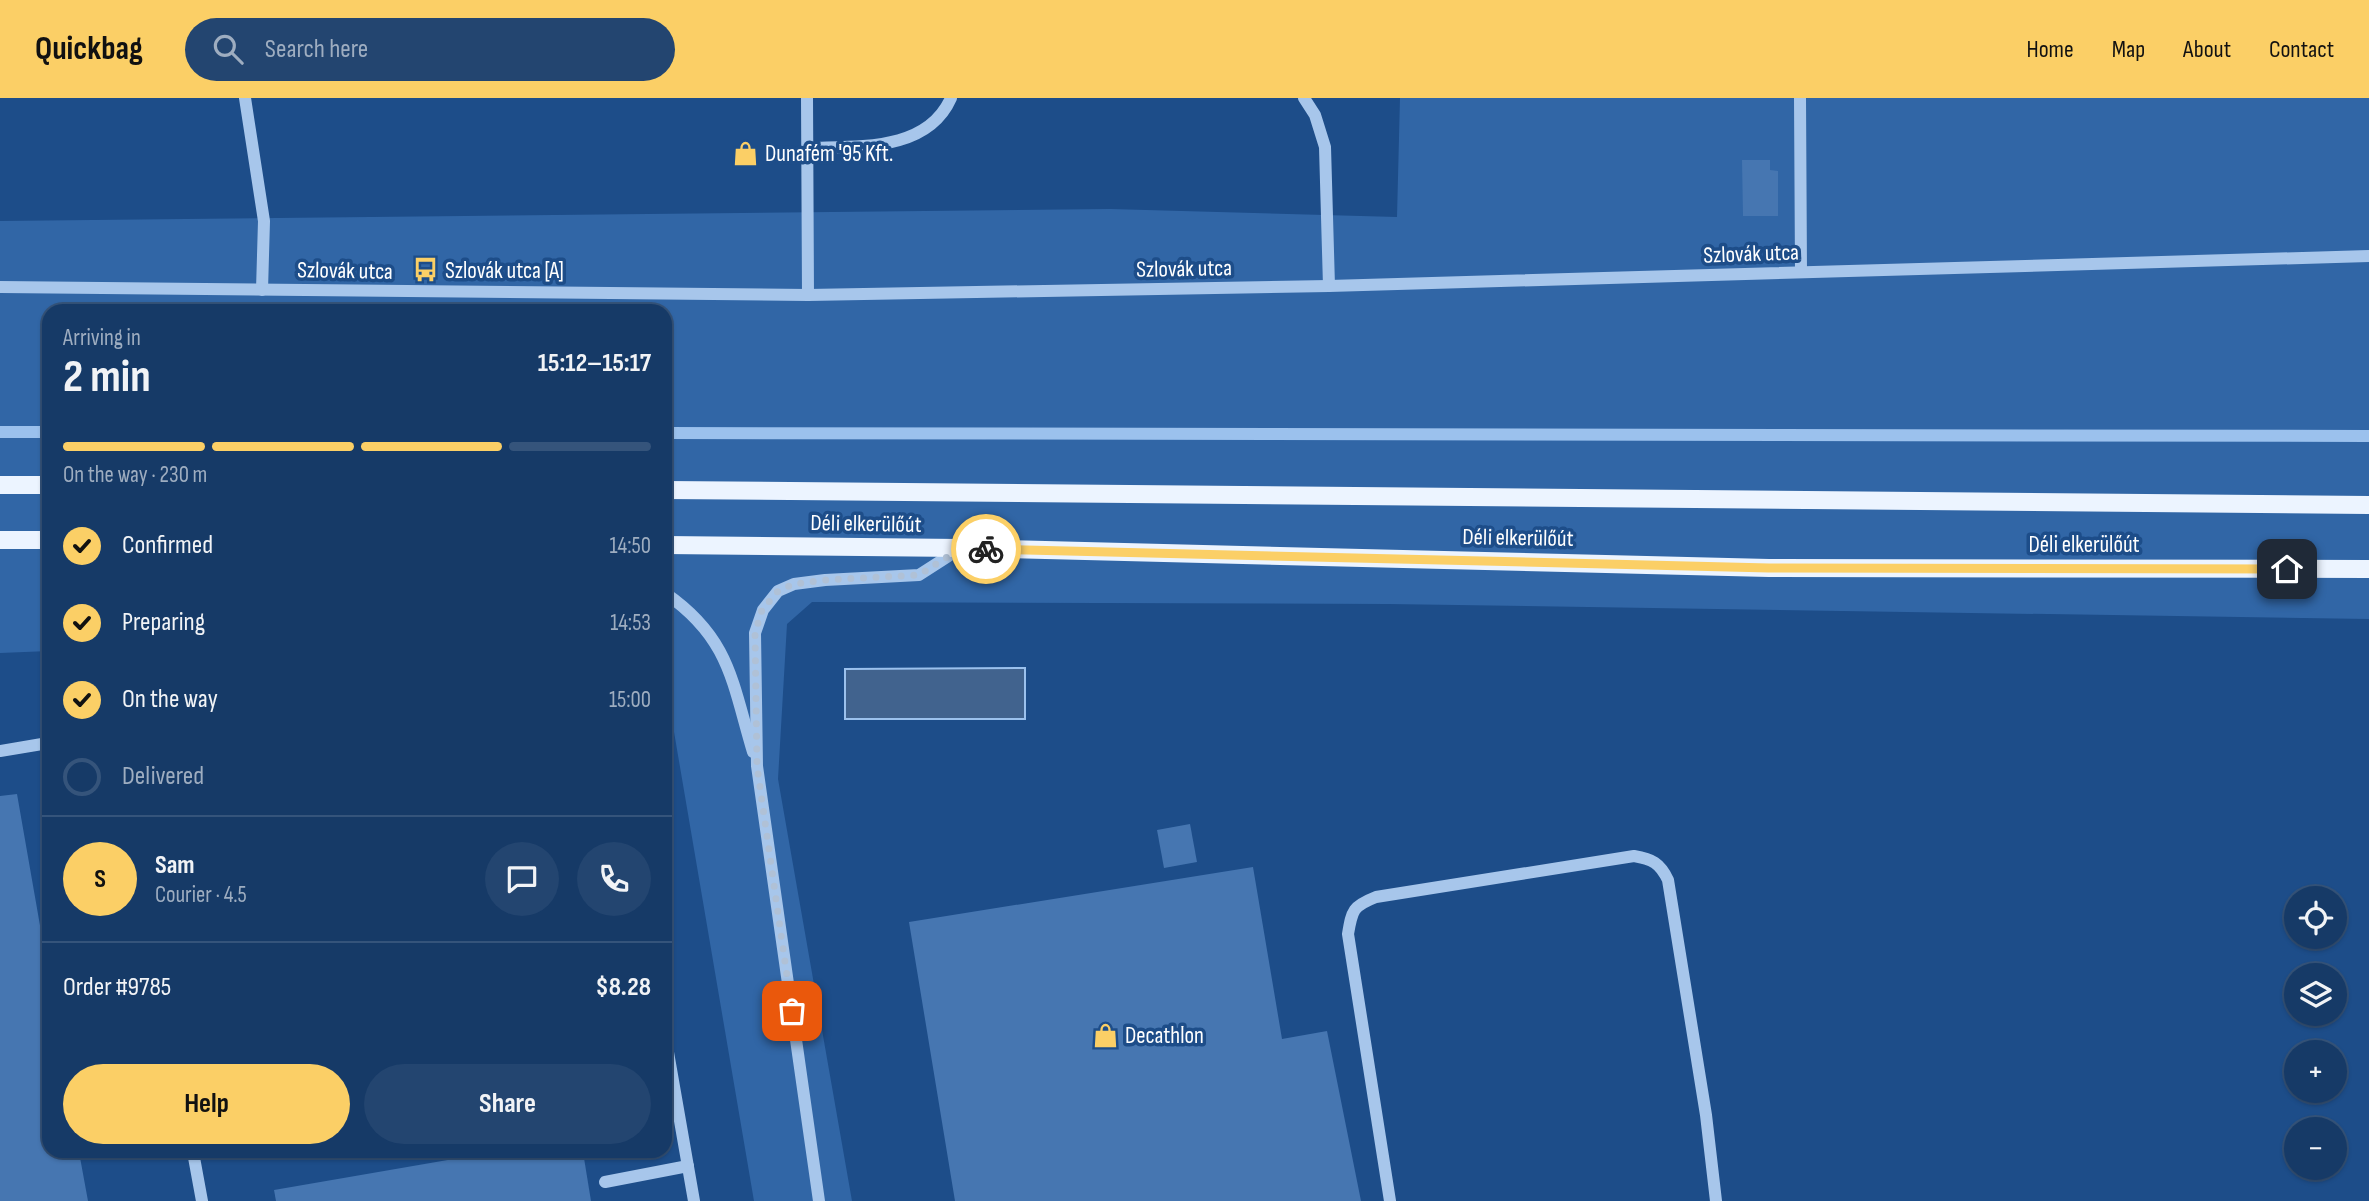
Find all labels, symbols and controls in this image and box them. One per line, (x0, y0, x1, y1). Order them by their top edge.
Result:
search box (185, 18, 675, 81)
text: Quickbag (35, 29, 143, 69)
icon: search (209, 30, 247, 68)
text: Search here (265, 34, 368, 65)
text: Home (2026, 35, 2074, 64)
text: Map (2112, 35, 2145, 64)
text: About (2183, 35, 2231, 64)
text: Contact (2269, 35, 2334, 64)
shop icon: Dunafém '95 Kft. (731, 139, 759, 167)
place label: Dunafém '95 Kft. (765, 140, 893, 168)
street label: Szlovák utca (1703, 238, 1799, 270)
street label: Szlovák utca (1136, 254, 1232, 284)
street label: Szlovák utca (297, 256, 393, 286)
bus stop icon: Szlovák utca [A] (411, 256, 439, 284)
place label: Szlovák utca [A] (445, 257, 564, 285)
text: Arriving in (63, 324, 141, 352)
text: 15:12–15:17 (538, 348, 651, 379)
text: 2 min (63, 350, 151, 405)
text: On the way · 230 m (63, 461, 207, 489)
street label: Déli elkerülőút (810, 509, 922, 539)
courier (951, 514, 1021, 584)
street label: Déli elkerülőút (1462, 523, 1574, 553)
icon: check (63, 527, 101, 565)
text: Confirmed (122, 530, 213, 561)
icon: bike (967, 530, 1005, 568)
street label: Déli elkerülőút (2028, 531, 2140, 559)
text: 14:50 (610, 532, 651, 560)
pin (2257, 539, 2317, 599)
icon: home (2268, 550, 2306, 588)
icon: check (63, 604, 101, 642)
text: Preparing (122, 607, 205, 638)
text: 14:53 (610, 609, 651, 637)
icon: check (63, 681, 101, 719)
text: On the way (122, 684, 218, 715)
text: 15:00 (609, 686, 651, 714)
text: Delivered (122, 761, 204, 792)
button: chat (485, 842, 559, 916)
button: phone (577, 842, 651, 916)
text: Sam (155, 850, 195, 881)
text: S (94, 864, 106, 895)
text: Courier · 4.5 (155, 881, 247, 909)
map controls (2284, 886, 2347, 1180)
button: locate (2284, 886, 2347, 949)
button: layers (2284, 963, 2347, 1026)
text: Order #9785 (63, 972, 171, 1003)
text: $8.28 (595, 972, 651, 1003)
pin (762, 981, 822, 1041)
icon: bag (773, 992, 811, 1030)
shop icon: Decathlon (1091, 1021, 1119, 1049)
place label: Decathlon (1125, 1022, 1204, 1050)
button: + (2284, 1040, 2347, 1103)
button: Help (63, 1064, 350, 1144)
button: Share (364, 1064, 651, 1144)
button: − (2284, 1117, 2347, 1180)

